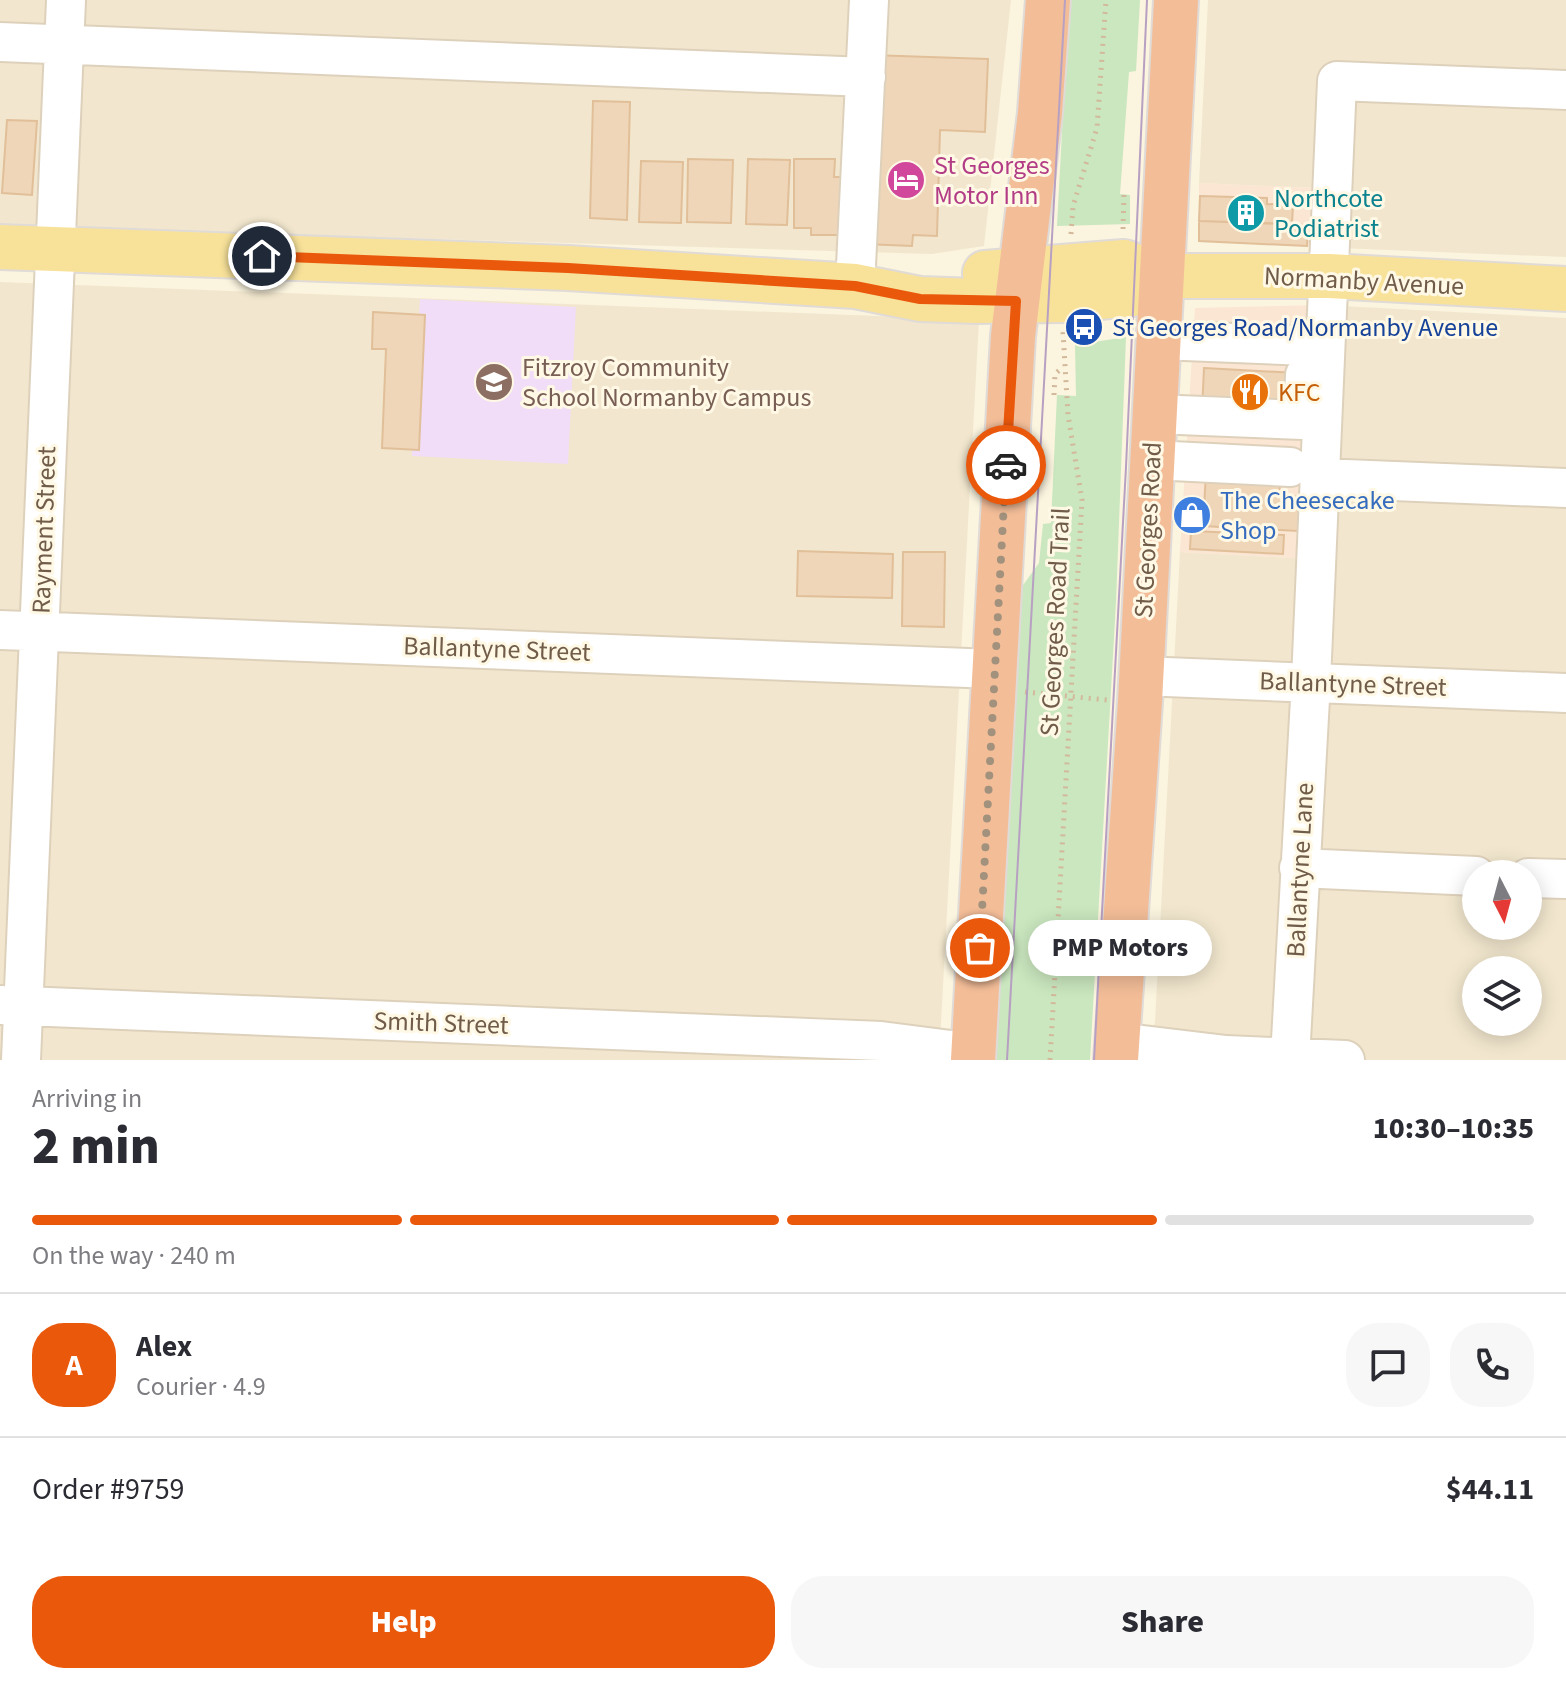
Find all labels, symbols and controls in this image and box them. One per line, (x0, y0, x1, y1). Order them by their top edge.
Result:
place label: St Georges Motor Inn (934, 147, 1050, 214)
hotel icon: St Georges Motor Inn (885, 159, 927, 201)
place label: Northcote Podiatrist (1274, 180, 1383, 247)
building icon: Northcote Podiatrist (1225, 192, 1267, 234)
pin (228, 222, 296, 290)
icon: home (240, 234, 284, 278)
street label: Normanby Avenue (1263, 257, 1465, 305)
bus stop icon: St Georges Road/Normanby Avenue (1063, 306, 1105, 348)
place label: St Georges Road/Normanby Avenue (1112, 309, 1498, 346)
place label: Fitzroy Community School Normanby Campus (522, 349, 811, 416)
school or university icon: Fitzroy Community School Normanby Campus (473, 361, 515, 403)
restaurant icon: KFC (1229, 371, 1271, 413)
place label: KFC (1278, 374, 1320, 411)
courier (966, 425, 1046, 505)
street label: St Georges Road (1125, 441, 1171, 619)
icon: car (984, 443, 1028, 487)
street label: Rayment Street (23, 445, 65, 614)
place label: The Cheesecake Shop (1220, 482, 1395, 549)
shop icon: The Cheesecake Shop (1171, 494, 1213, 536)
street label: St Georges Road Trail (1031, 507, 1079, 737)
street label: Ballantyne Street (403, 627, 591, 671)
street label: Ballantyne Street (1259, 662, 1447, 706)
street label: Ballantyne Lane (1277, 782, 1323, 958)
north arrow (1462, 860, 1542, 940)
map controls (1462, 860, 1542, 1036)
pin (946, 914, 1014, 982)
callout: PMP Motors (1028, 920, 1212, 976)
icon: bag (958, 926, 1002, 970)
text: PMP Motors (1052, 929, 1188, 966)
button: layers (1462, 956, 1542, 1036)
street label: Smith Street (373, 1002, 509, 1044)
text: Arriving in (32, 1080, 142, 1117)
text: 10:30–10:35 (1373, 1107, 1534, 1150)
text: 2 min (32, 1110, 160, 1184)
text: On the way · 240 m (32, 1237, 236, 1274)
button: chat (1346, 1323, 1430, 1407)
button: phone (1450, 1323, 1534, 1407)
text: Alex (136, 1325, 192, 1368)
text: A (65, 1344, 83, 1387)
text: Courier · 4.9 (136, 1368, 266, 1405)
text: Order #9759 (32, 1468, 185, 1511)
text: $44.11 (1446, 1468, 1534, 1511)
button: Help (32, 1576, 775, 1668)
button: Share (791, 1576, 1534, 1668)

